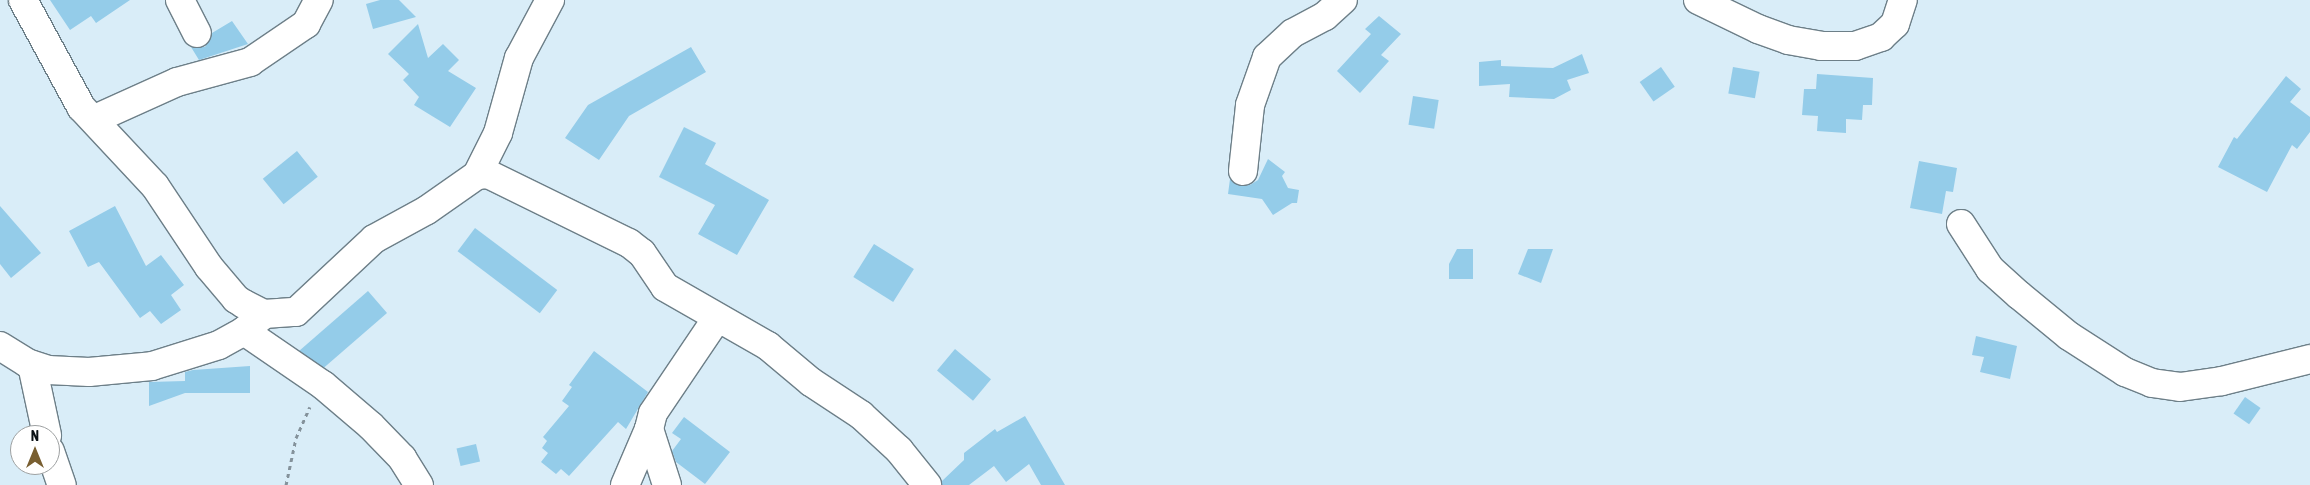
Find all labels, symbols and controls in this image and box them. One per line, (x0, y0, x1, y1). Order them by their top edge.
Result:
north arrow (10, 425, 60, 475)
text: N (31, 428, 39, 444)

